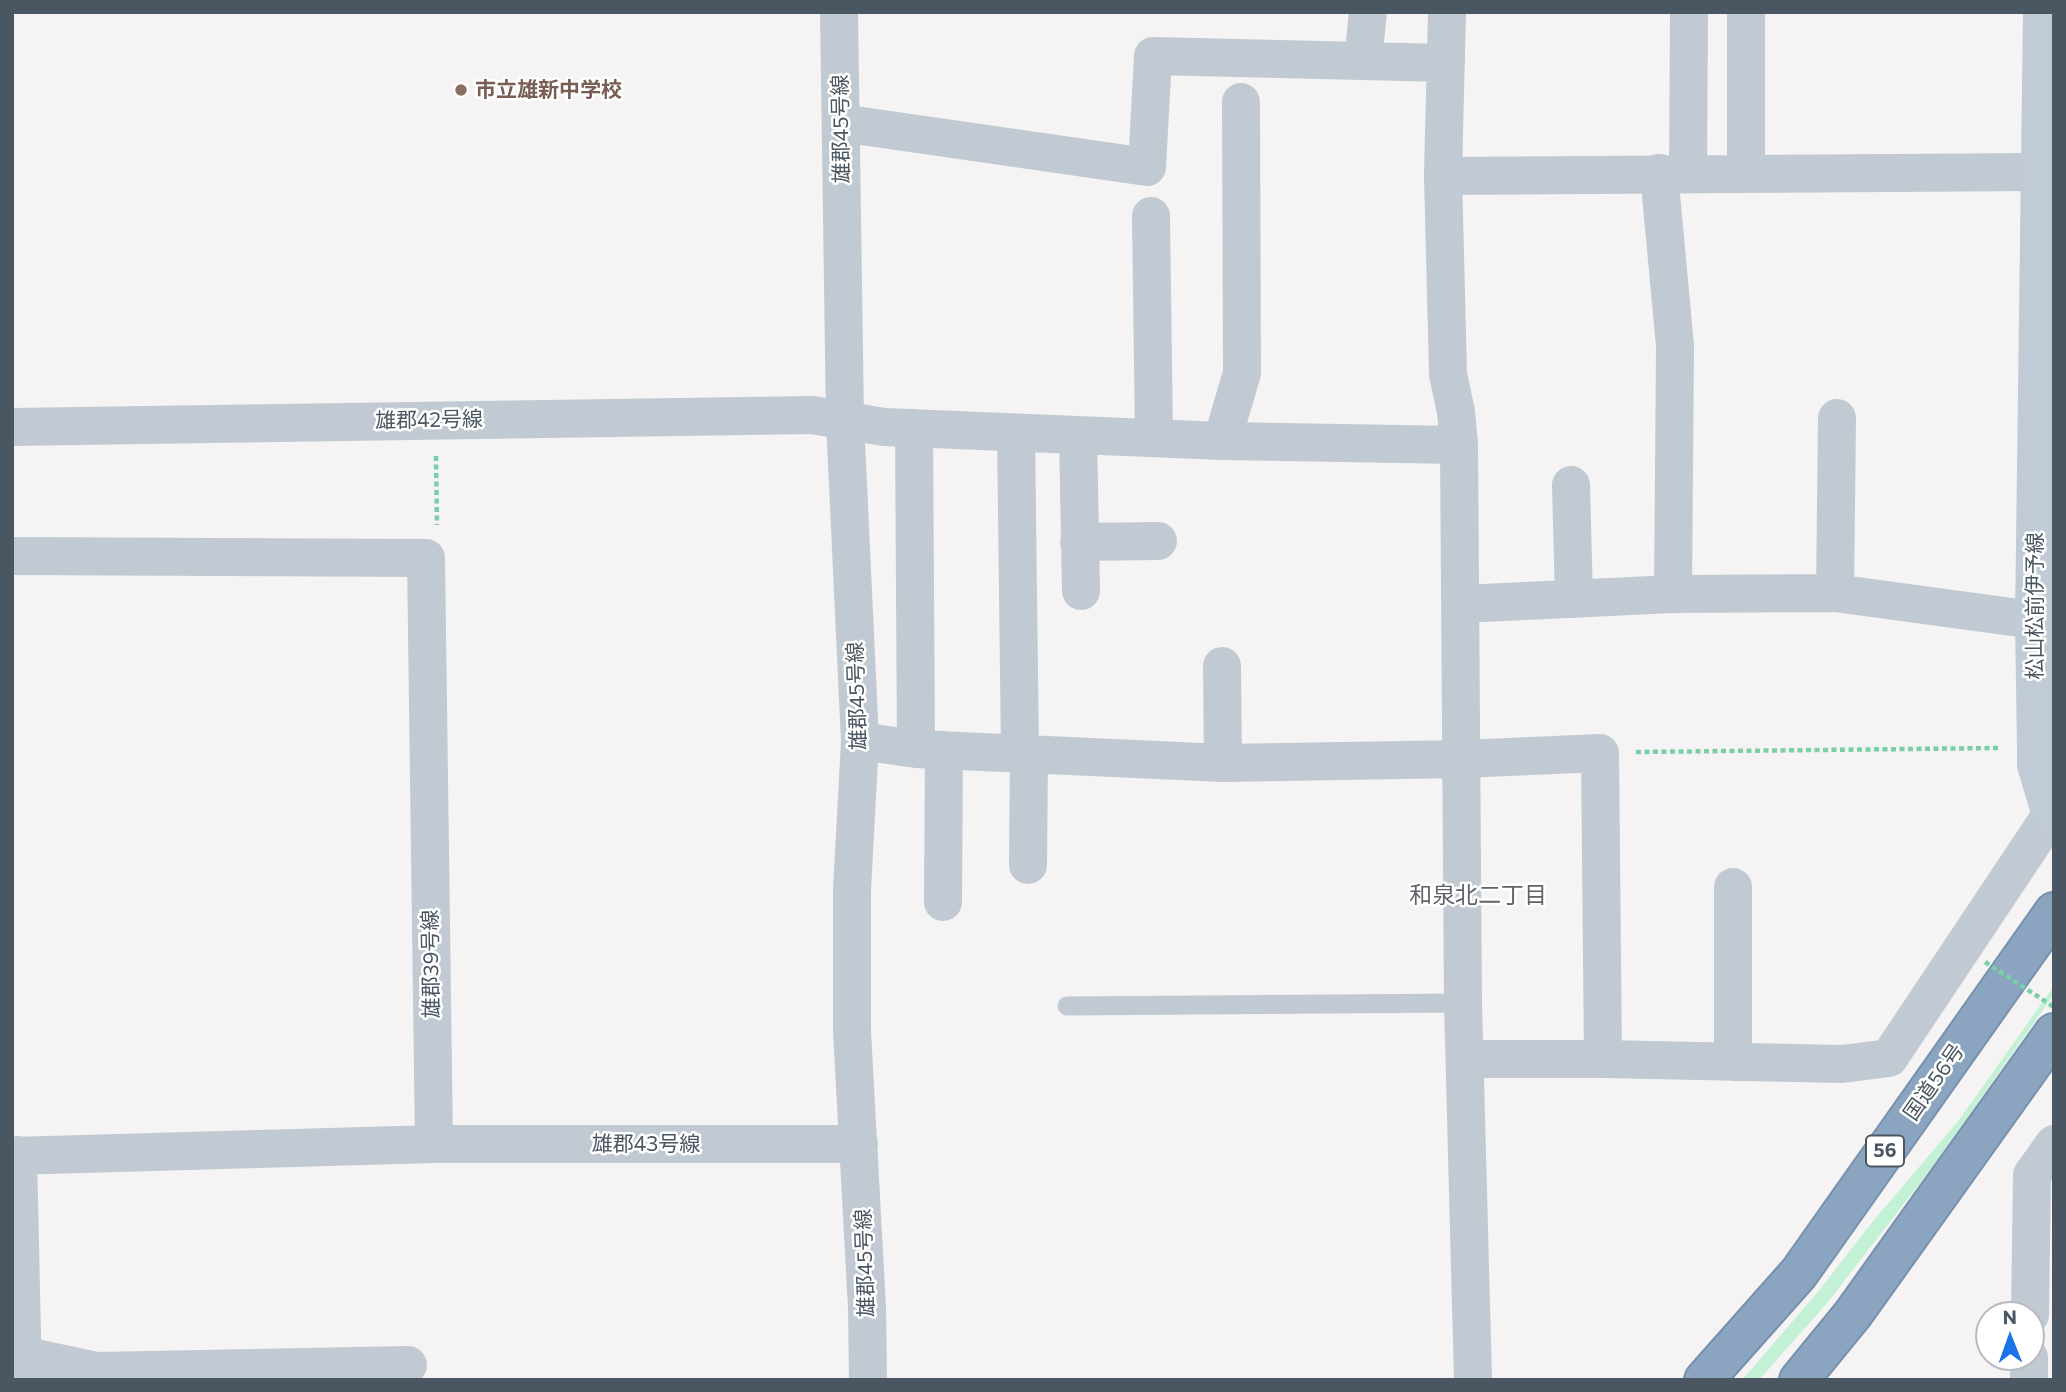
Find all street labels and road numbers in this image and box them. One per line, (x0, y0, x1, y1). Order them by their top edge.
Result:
street label: 雄郡45号線 (827, 74, 855, 184)
street label: 雄郡42号線 (375, 406, 483, 434)
street label: 松山松前伊予線 (2022, 533, 2048, 679)
street label: 雄郡45号線 (843, 641, 871, 751)
street label: 雄郡39号線 (417, 909, 445, 1019)
street label: 国道56号 (1898, 1039, 1970, 1125)
street label: 雄郡43号線 (592, 1131, 700, 1157)
road number: 56 (1866, 1135, 1904, 1166)
street label: 雄郡45号線 (851, 1208, 879, 1318)

